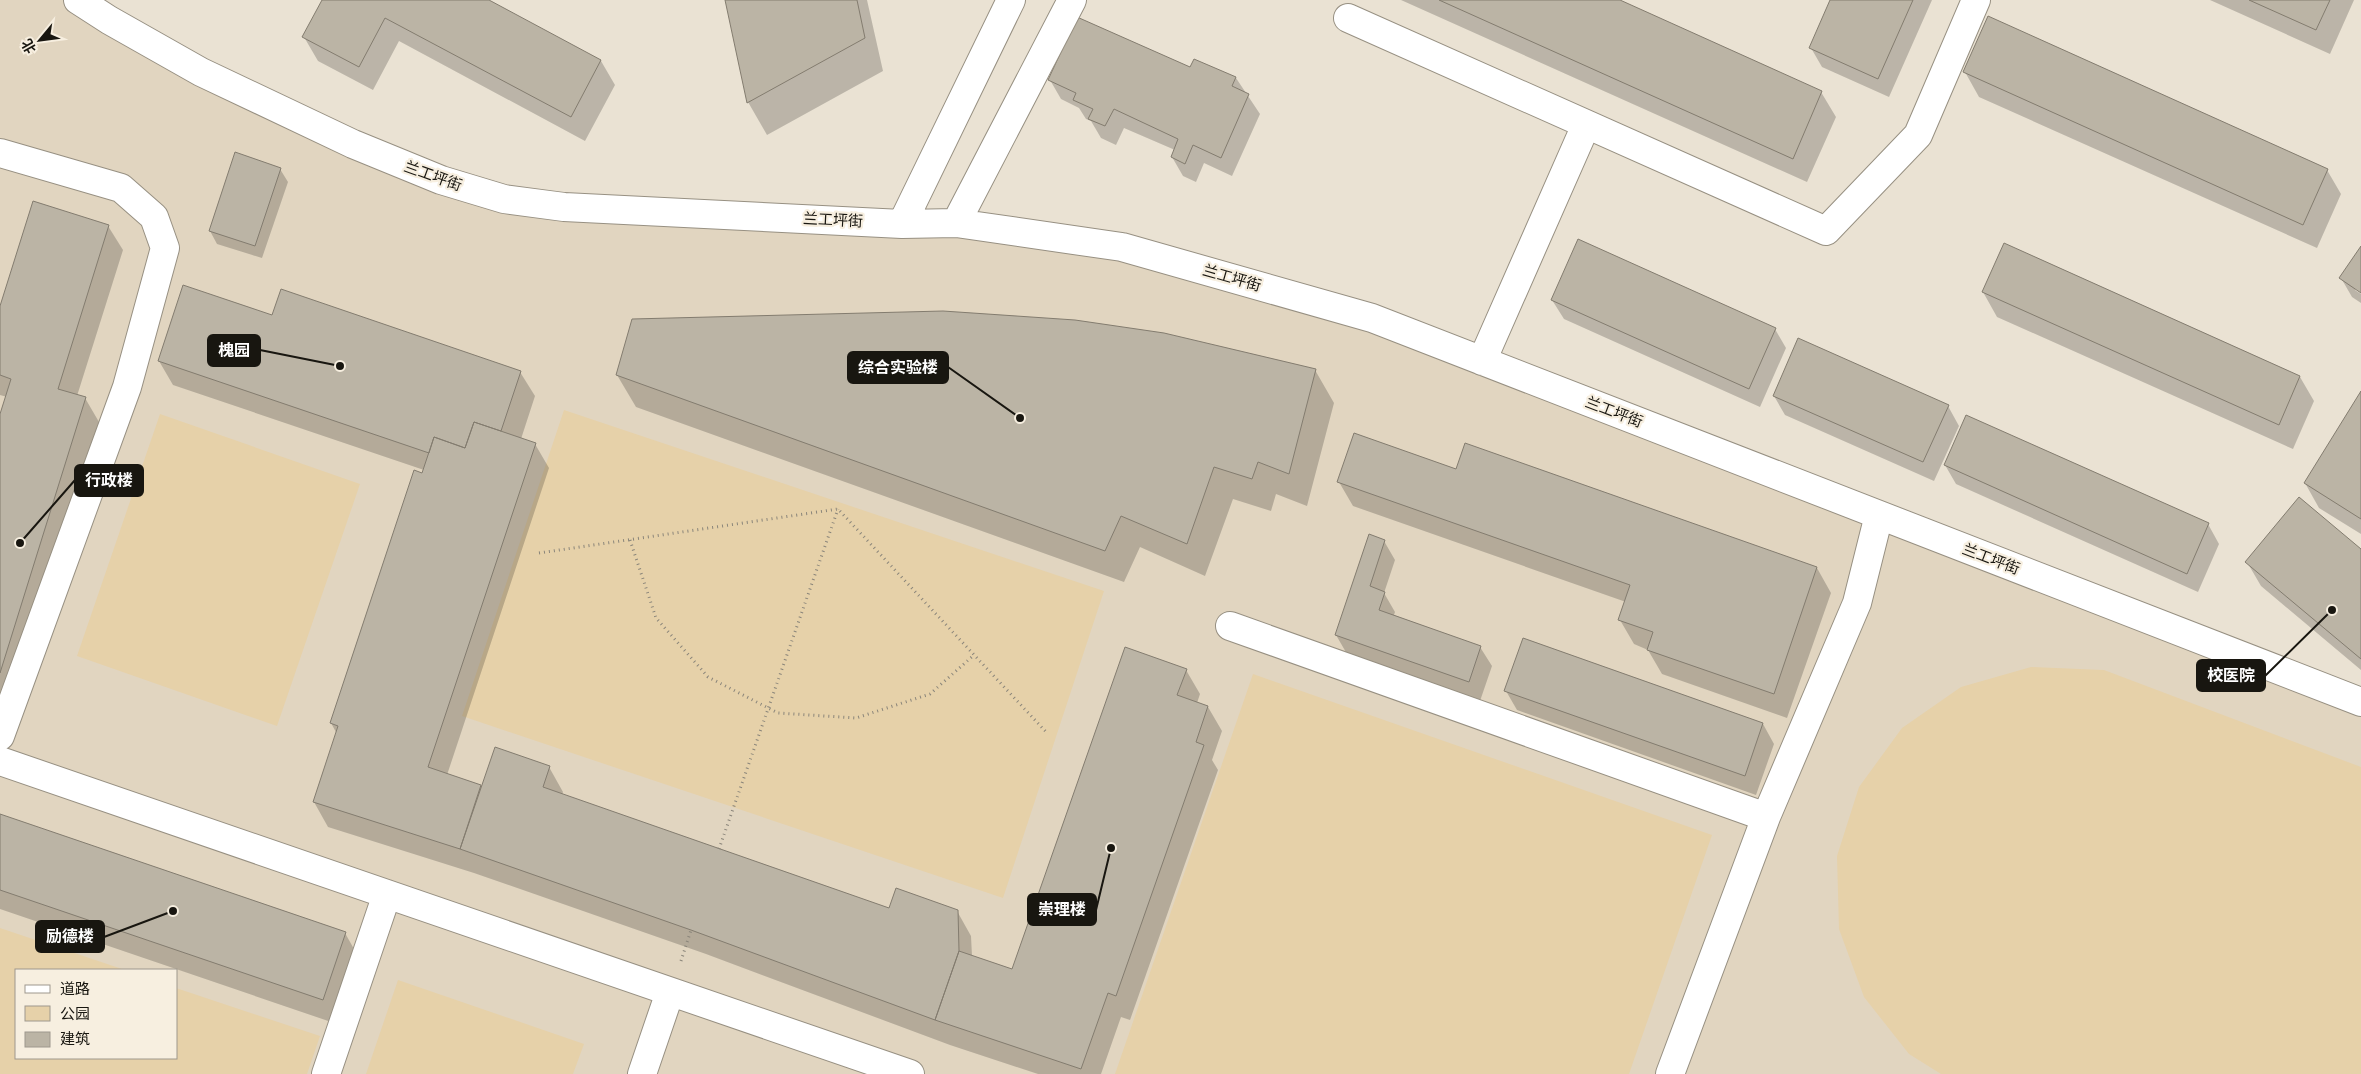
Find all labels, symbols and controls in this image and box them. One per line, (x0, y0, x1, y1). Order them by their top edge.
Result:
north arrow (15, 15, 65, 65)
text: 北 (17, 36, 40, 57)
street label: 兰工坪街 (402, 156, 465, 195)
street label: 兰工坪街 (803, 208, 863, 231)
street label: 兰工坪街 (1201, 260, 1264, 295)
callout: 槐园 (208, 335, 260, 366)
text: 槐园 (218, 340, 250, 360)
callout: 综合实验楼 (848, 352, 948, 383)
text: 综合实验楼 (858, 357, 938, 377)
street label: 兰工坪街 (1583, 392, 1646, 431)
callout: 行政楼 (75, 465, 143, 496)
text: 行政楼 (85, 470, 133, 490)
street label: 兰工坪街 (1960, 539, 2023, 578)
callout: 校医院 (2197, 660, 2265, 691)
text: 校医院 (2207, 665, 2255, 685)
callout: 崇理楼 (1028, 894, 1096, 925)
text: 崇理楼 (1038, 899, 1086, 919)
callout: 励德楼 (36, 921, 104, 952)
text: 励德楼 (46, 926, 94, 946)
legend (15, 969, 178, 1059)
text: 道路 (60, 979, 90, 998)
text: 公园 (60, 1004, 90, 1023)
text: 建筑 (60, 1029, 90, 1048)

